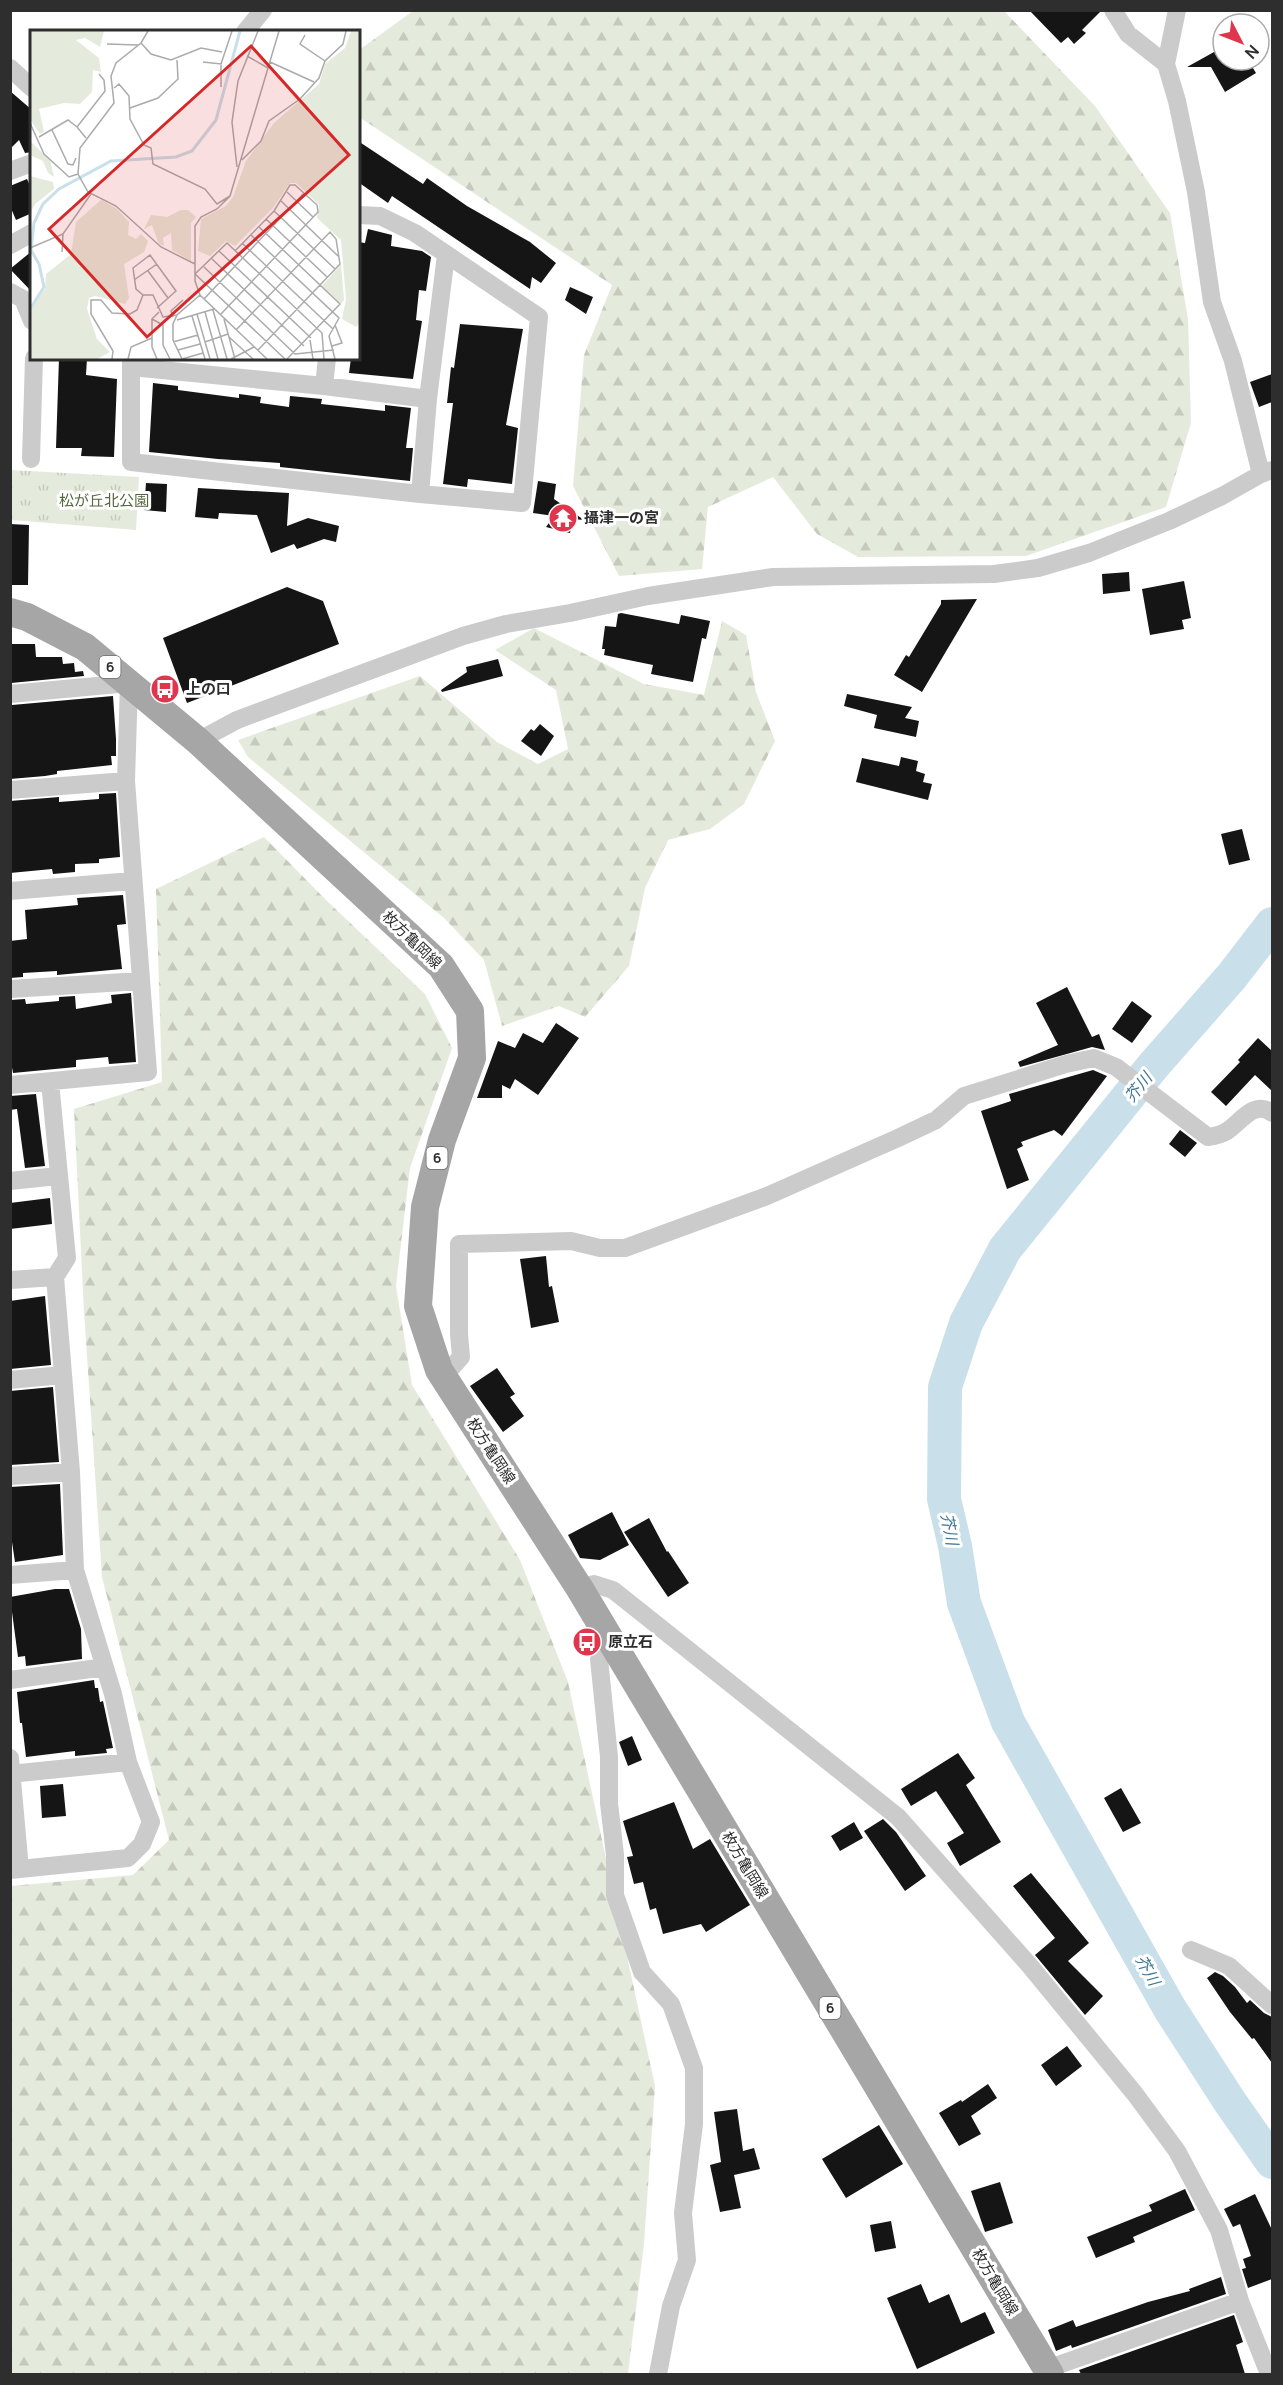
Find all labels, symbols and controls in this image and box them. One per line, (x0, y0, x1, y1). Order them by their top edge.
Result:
north arrow (1211, 12, 1271, 72)
inset map (30, 30, 360, 360)
text: N (1240, 40, 1264, 64)
park label: 松が丘北公園 (59, 490, 149, 511)
temple icon: 攝津一の宮 (547, 502, 579, 534)
place label: 攝津一の宮 (584, 507, 659, 528)
road number: 6 (100, 656, 120, 678)
bus stop icon: 上の口 (149, 673, 181, 705)
place label: 上の口 (186, 678, 231, 699)
street label: 枚方亀岡線 (378, 906, 447, 973)
water label: 芥川 (1119, 1066, 1158, 1106)
road number: 6 (426, 1147, 448, 1169)
street label: 枚方亀岡線 (462, 1414, 521, 1488)
water label: 芥川 (936, 1511, 964, 1549)
bus stop icon: 原立石 (571, 1626, 603, 1658)
place label: 原立石 (608, 1631, 653, 1652)
street label: 枚方亀岡線 (717, 1827, 774, 1902)
water label: 芥川 (1131, 1951, 1166, 1991)
road number: 6 (820, 1997, 840, 2019)
street label: 枚方亀岡線 (967, 2244, 1024, 2319)

